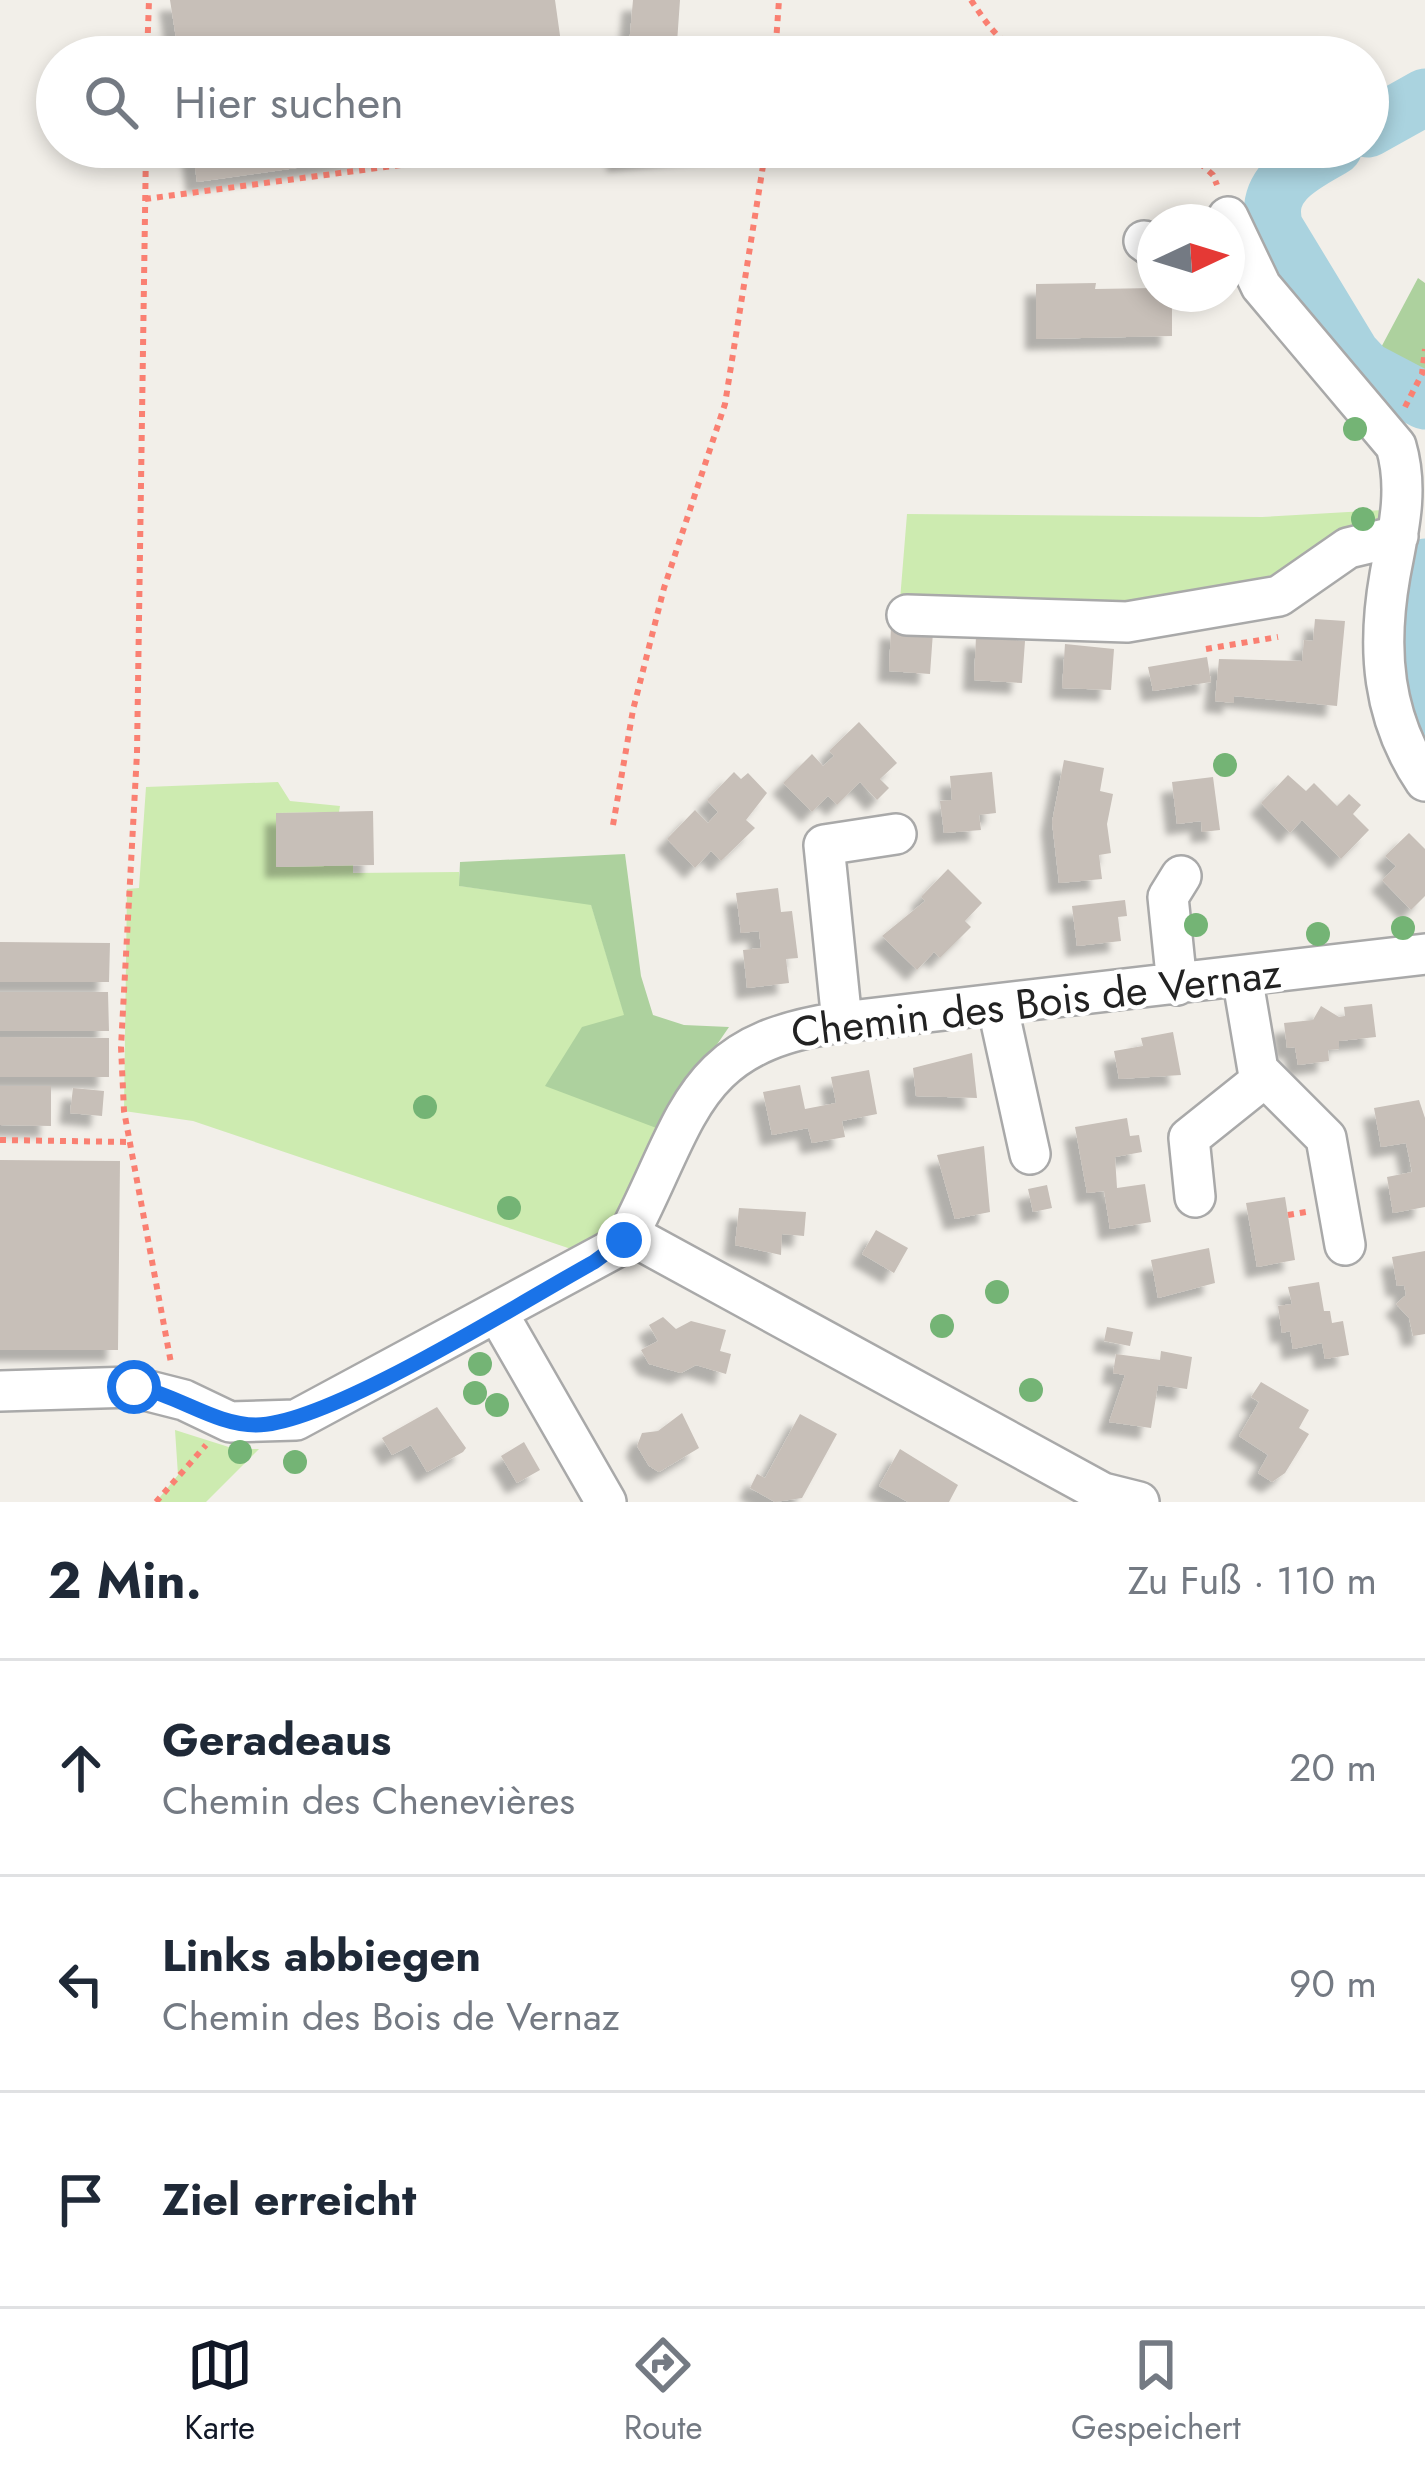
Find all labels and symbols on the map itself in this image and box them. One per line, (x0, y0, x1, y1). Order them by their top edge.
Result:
north arrow (1137, 204, 1245, 312)
street label: Chemin des Bois de Vernaz (788, 942, 1284, 1063)
route end (597, 1213, 651, 1267)
route start (107, 1360, 161, 1414)

